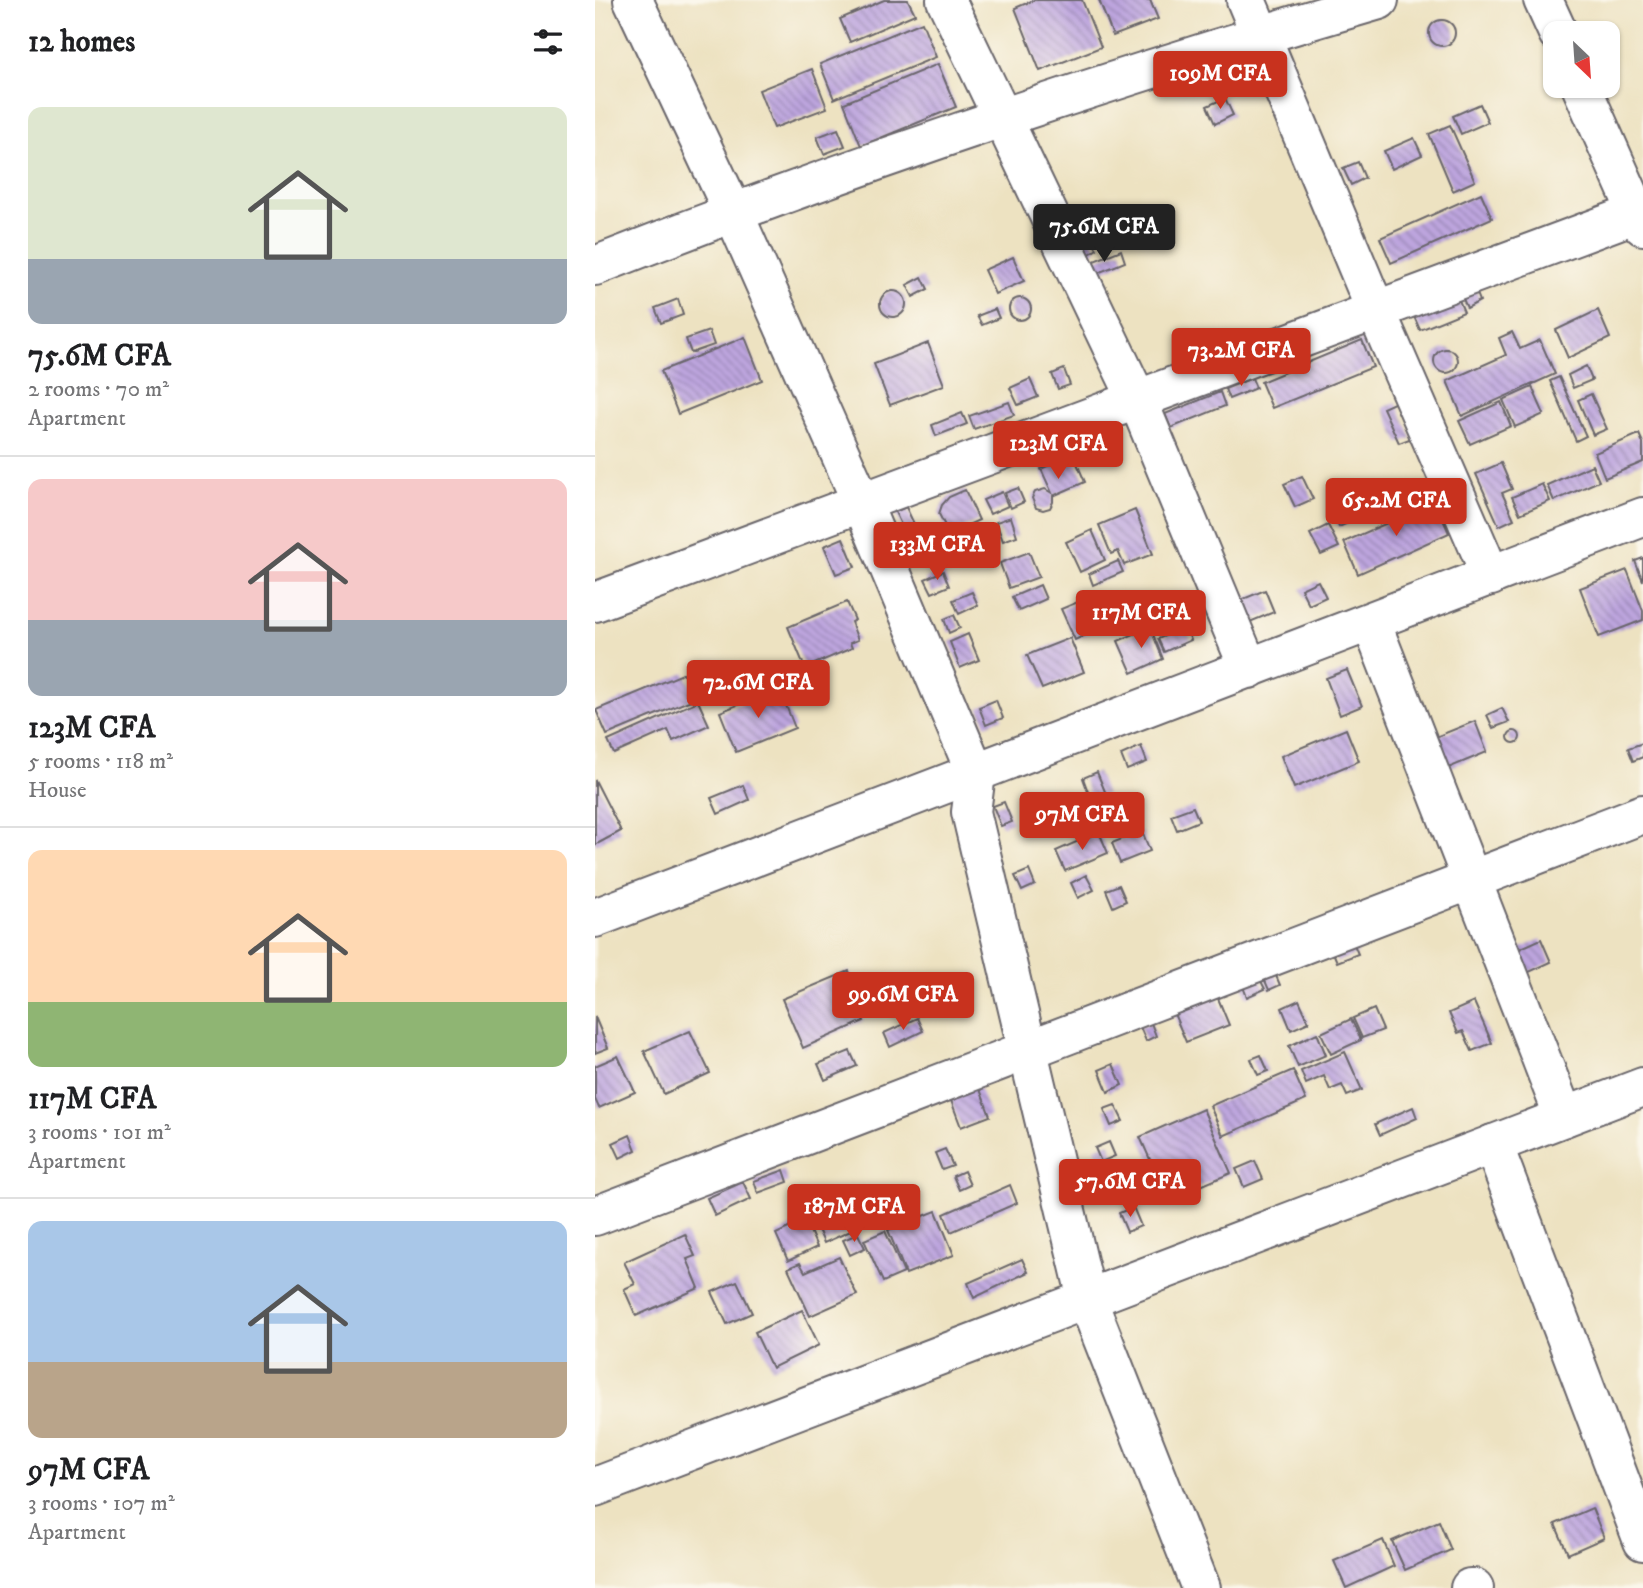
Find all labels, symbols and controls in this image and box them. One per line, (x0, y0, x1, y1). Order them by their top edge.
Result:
north arrow (1543, 21, 1621, 98)
map controls (1543, 21, 1620, 98)
icon: filters (529, 23, 567, 61)
text: 12 homes (28, 24, 135, 61)
pin: 109M CFA (1148, 52, 1292, 111)
text: 109M CFA (1169, 59, 1271, 88)
icon: home (235, 152, 361, 278)
pin: 75.6M CFA (1024, 204, 1184, 264)
text: 75.6M CFA (1049, 212, 1159, 241)
pin: 73.2M CFA (1161, 328, 1321, 388)
text: 73.2M CFA (1188, 336, 1294, 365)
text: 75.6M CFA (28, 338, 171, 375)
text: 2 rooms · 70 m² (28, 375, 169, 404)
text: Apartment (28, 404, 126, 433)
pin: 123M CFA (986, 421, 1130, 481)
text: 123M CFA (1009, 429, 1107, 458)
pin: 65.2M CFA (1316, 478, 1476, 538)
text: 65.2M CFA (1342, 486, 1450, 515)
pin: 133M CFA (865, 522, 1009, 582)
icon: home (235, 524, 361, 650)
text: 133M CFA (890, 530, 984, 559)
pin: 117M CFA (1069, 590, 1213, 650)
text: 117M CFA (1092, 598, 1190, 627)
pin: 72.6M CFA (678, 660, 838, 720)
text: 72.6M CFA (703, 668, 813, 697)
text: 123M CFA (28, 710, 155, 747)
text: 5 rooms · 118 m² (28, 747, 173, 776)
text: House (28, 776, 86, 805)
pin: 97M CFA (1017, 792, 1147, 852)
text: 97M CFA (1036, 800, 1128, 829)
icon: home (235, 895, 361, 1021)
pin: 99.6M CFA (823, 972, 983, 1032)
text: 99.6M CFA (848, 980, 958, 1009)
text: 117M CFA (28, 1081, 156, 1118)
text: 3 rooms · 101 m² (28, 1118, 171, 1147)
text: Apartment (28, 1147, 126, 1176)
pin: 57.6M CFA (1050, 1160, 1210, 1219)
text: 57.6M CFA (1075, 1167, 1185, 1196)
pin: 187M CFA (782, 1184, 926, 1244)
text: 187M CFA (803, 1192, 905, 1221)
icon: home (235, 1266, 361, 1392)
text: 97M CFA (28, 1452, 149, 1489)
text: 3 rooms · 107 m² (28, 1489, 175, 1518)
text: Apartment (28, 1518, 126, 1547)

